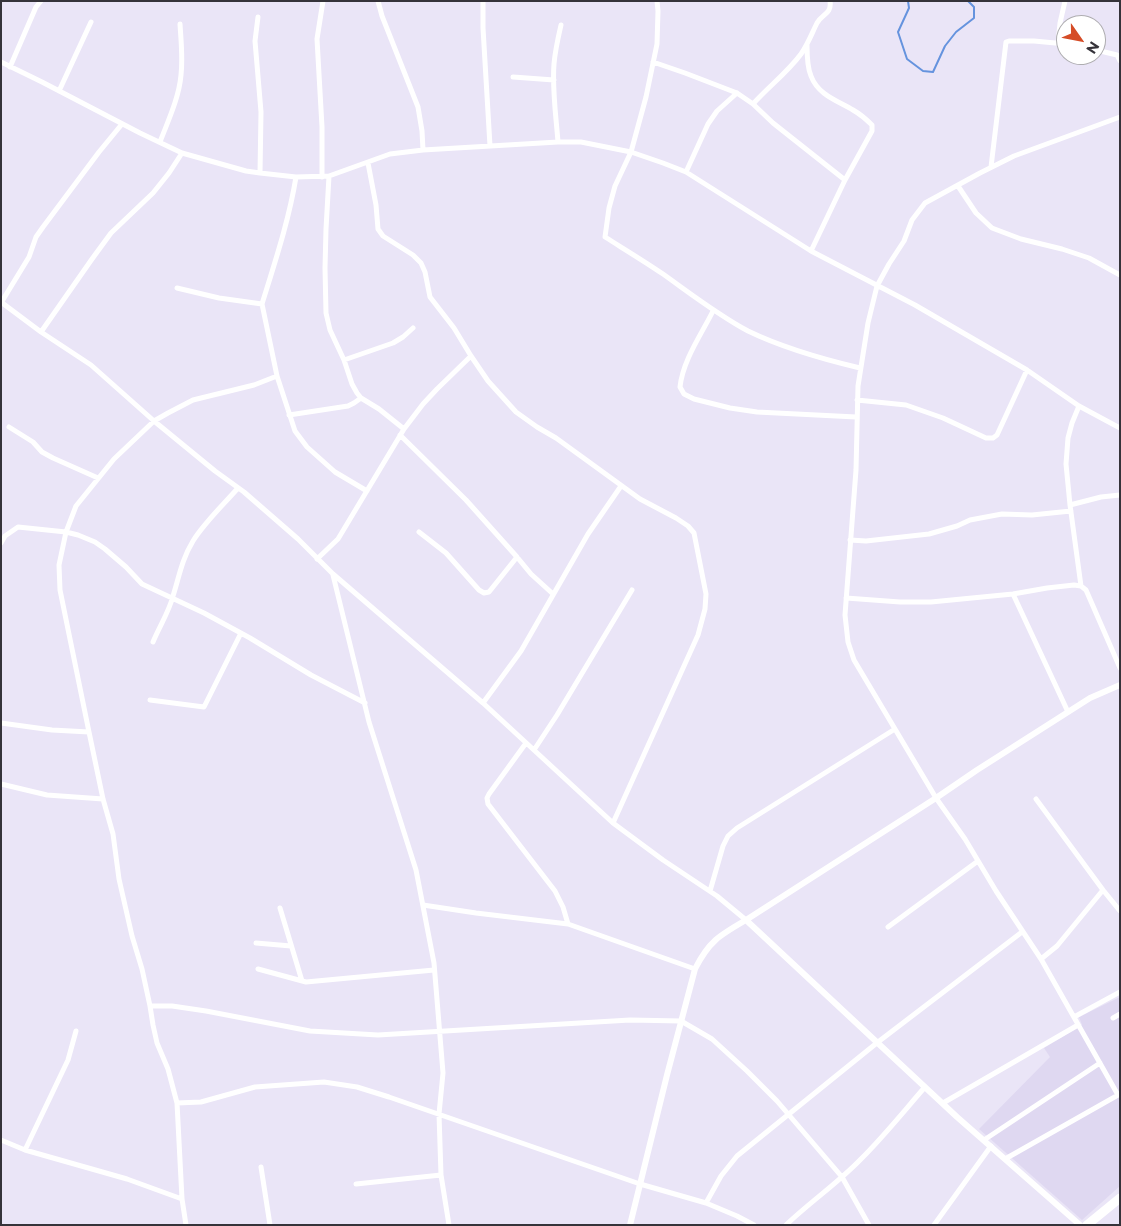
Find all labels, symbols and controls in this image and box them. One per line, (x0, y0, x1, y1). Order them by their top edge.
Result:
north arrow (1056, 15, 1106, 65)
text: N (1082, 38, 1103, 57)

